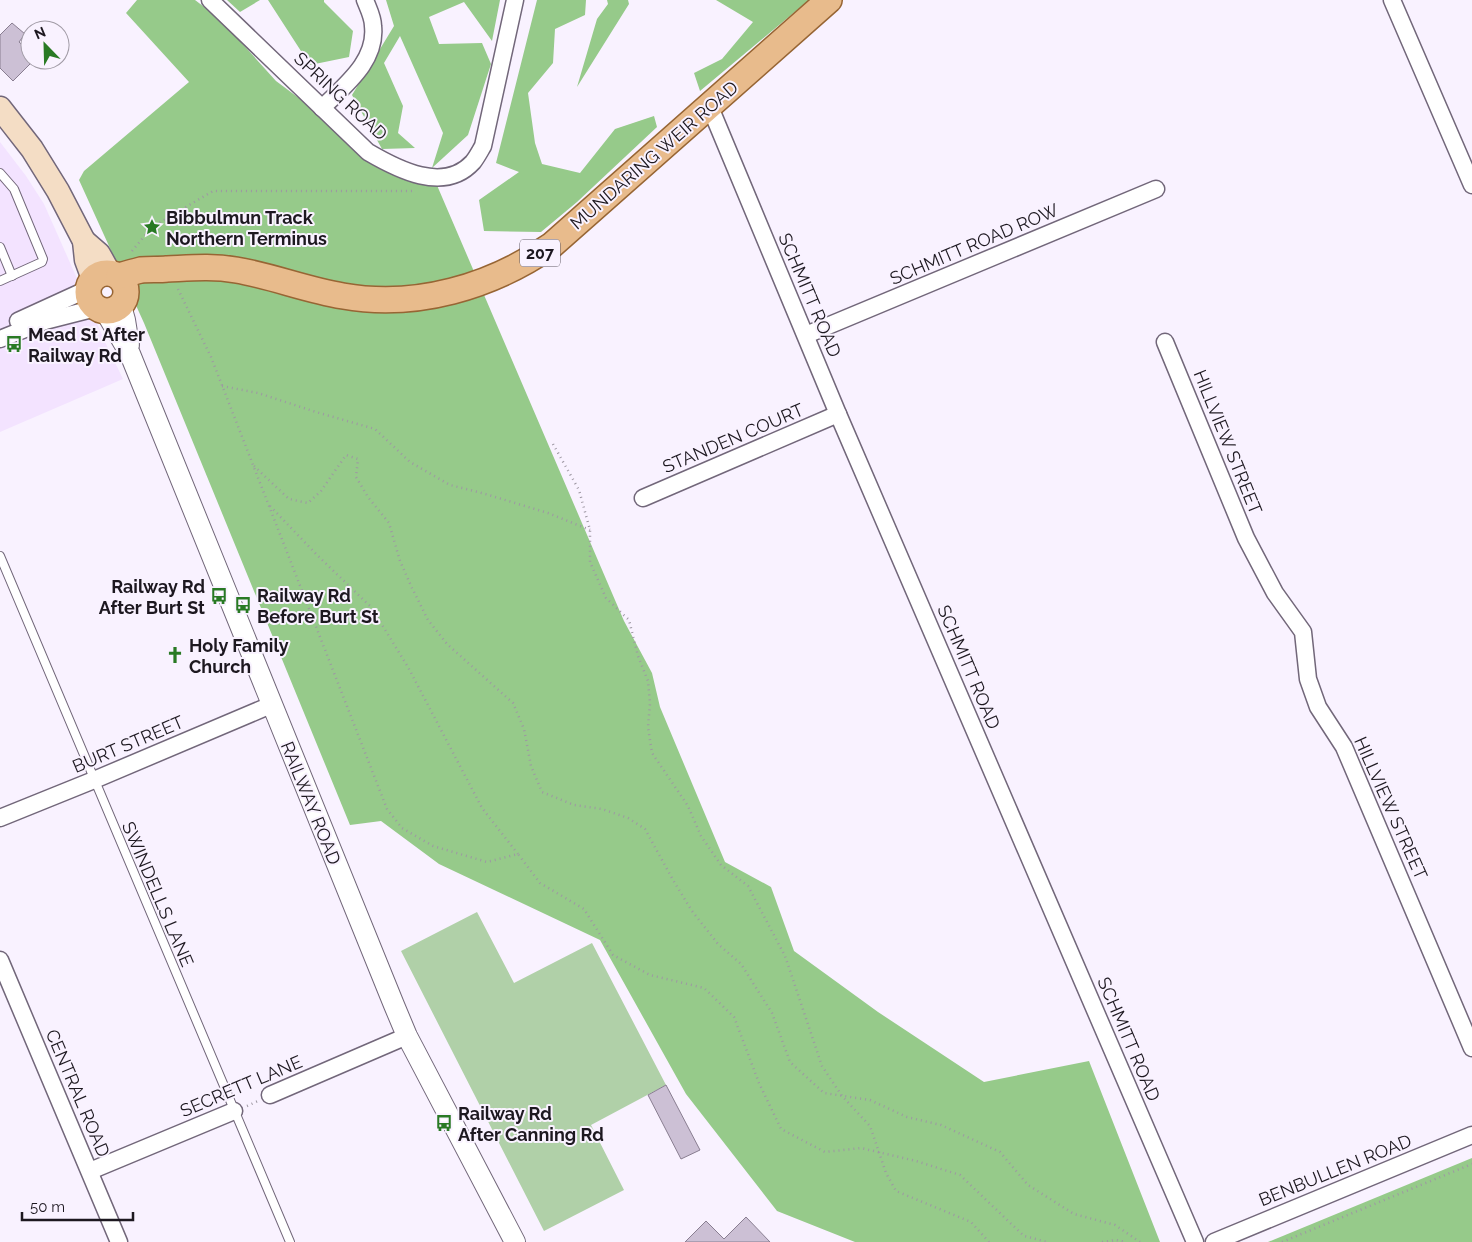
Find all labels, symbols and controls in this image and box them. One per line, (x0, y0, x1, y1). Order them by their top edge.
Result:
north arrow (20, 20, 70, 70)
text: N (32, 24, 48, 42)
street label: SPRING ROAD (290, 48, 392, 145)
street label: MUNDARING WEIR ROAD (566, 76, 742, 234)
street label: SCHMITT ROAD ROW (887, 199, 1062, 289)
place label: Bibbulmun Track Northern Terminus (166, 207, 327, 249)
place icon: Bibbulmun Track Northern Terminus (142, 217, 162, 237)
street label: SCHMITT ROAD (774, 230, 846, 360)
road number: 207 (520, 240, 560, 266)
place label: Mead St After Railway Rd (28, 324, 145, 366)
bus stop icon: Mead St After Railway Rd (4, 334, 24, 354)
street label: HILLVIEW STREET (1189, 367, 1267, 517)
street label: STANDEN COURT (659, 399, 807, 477)
place label: Railway Rd After Burt St (99, 576, 205, 618)
place label: Railway Rd Before Burt St (257, 585, 379, 627)
bus stop icon: Railway Rd After Burt St (209, 586, 229, 606)
bus stop icon: Railway Rd Before Burt St (233, 595, 253, 615)
street label: SCHMITT ROAD (933, 602, 1005, 732)
place label: Holy Family Church (189, 635, 289, 677)
church icon: Holy Family Church (165, 645, 185, 665)
street label: BURT STREET (69, 711, 187, 777)
street label: HILLVIEW STREET (1350, 733, 1432, 883)
street label: RAILWAY ROAD (277, 738, 345, 868)
street label: SWINDELLS LANE (118, 818, 198, 970)
street label: SCHMITT ROAD (1093, 974, 1165, 1104)
street label: CENTRAL ROAD (42, 1026, 114, 1160)
street label: SECRETT LANE (177, 1051, 305, 1121)
place label: Railway Rd After Canning Rd (458, 1103, 604, 1145)
bus stop icon: Railway Rd After Canning Rd (434, 1113, 454, 1133)
street label: BENBULLEN ROAD (1256, 1130, 1414, 1210)
scale bar (22, 1190, 134, 1222)
text: 50 m (30, 1198, 65, 1216)

